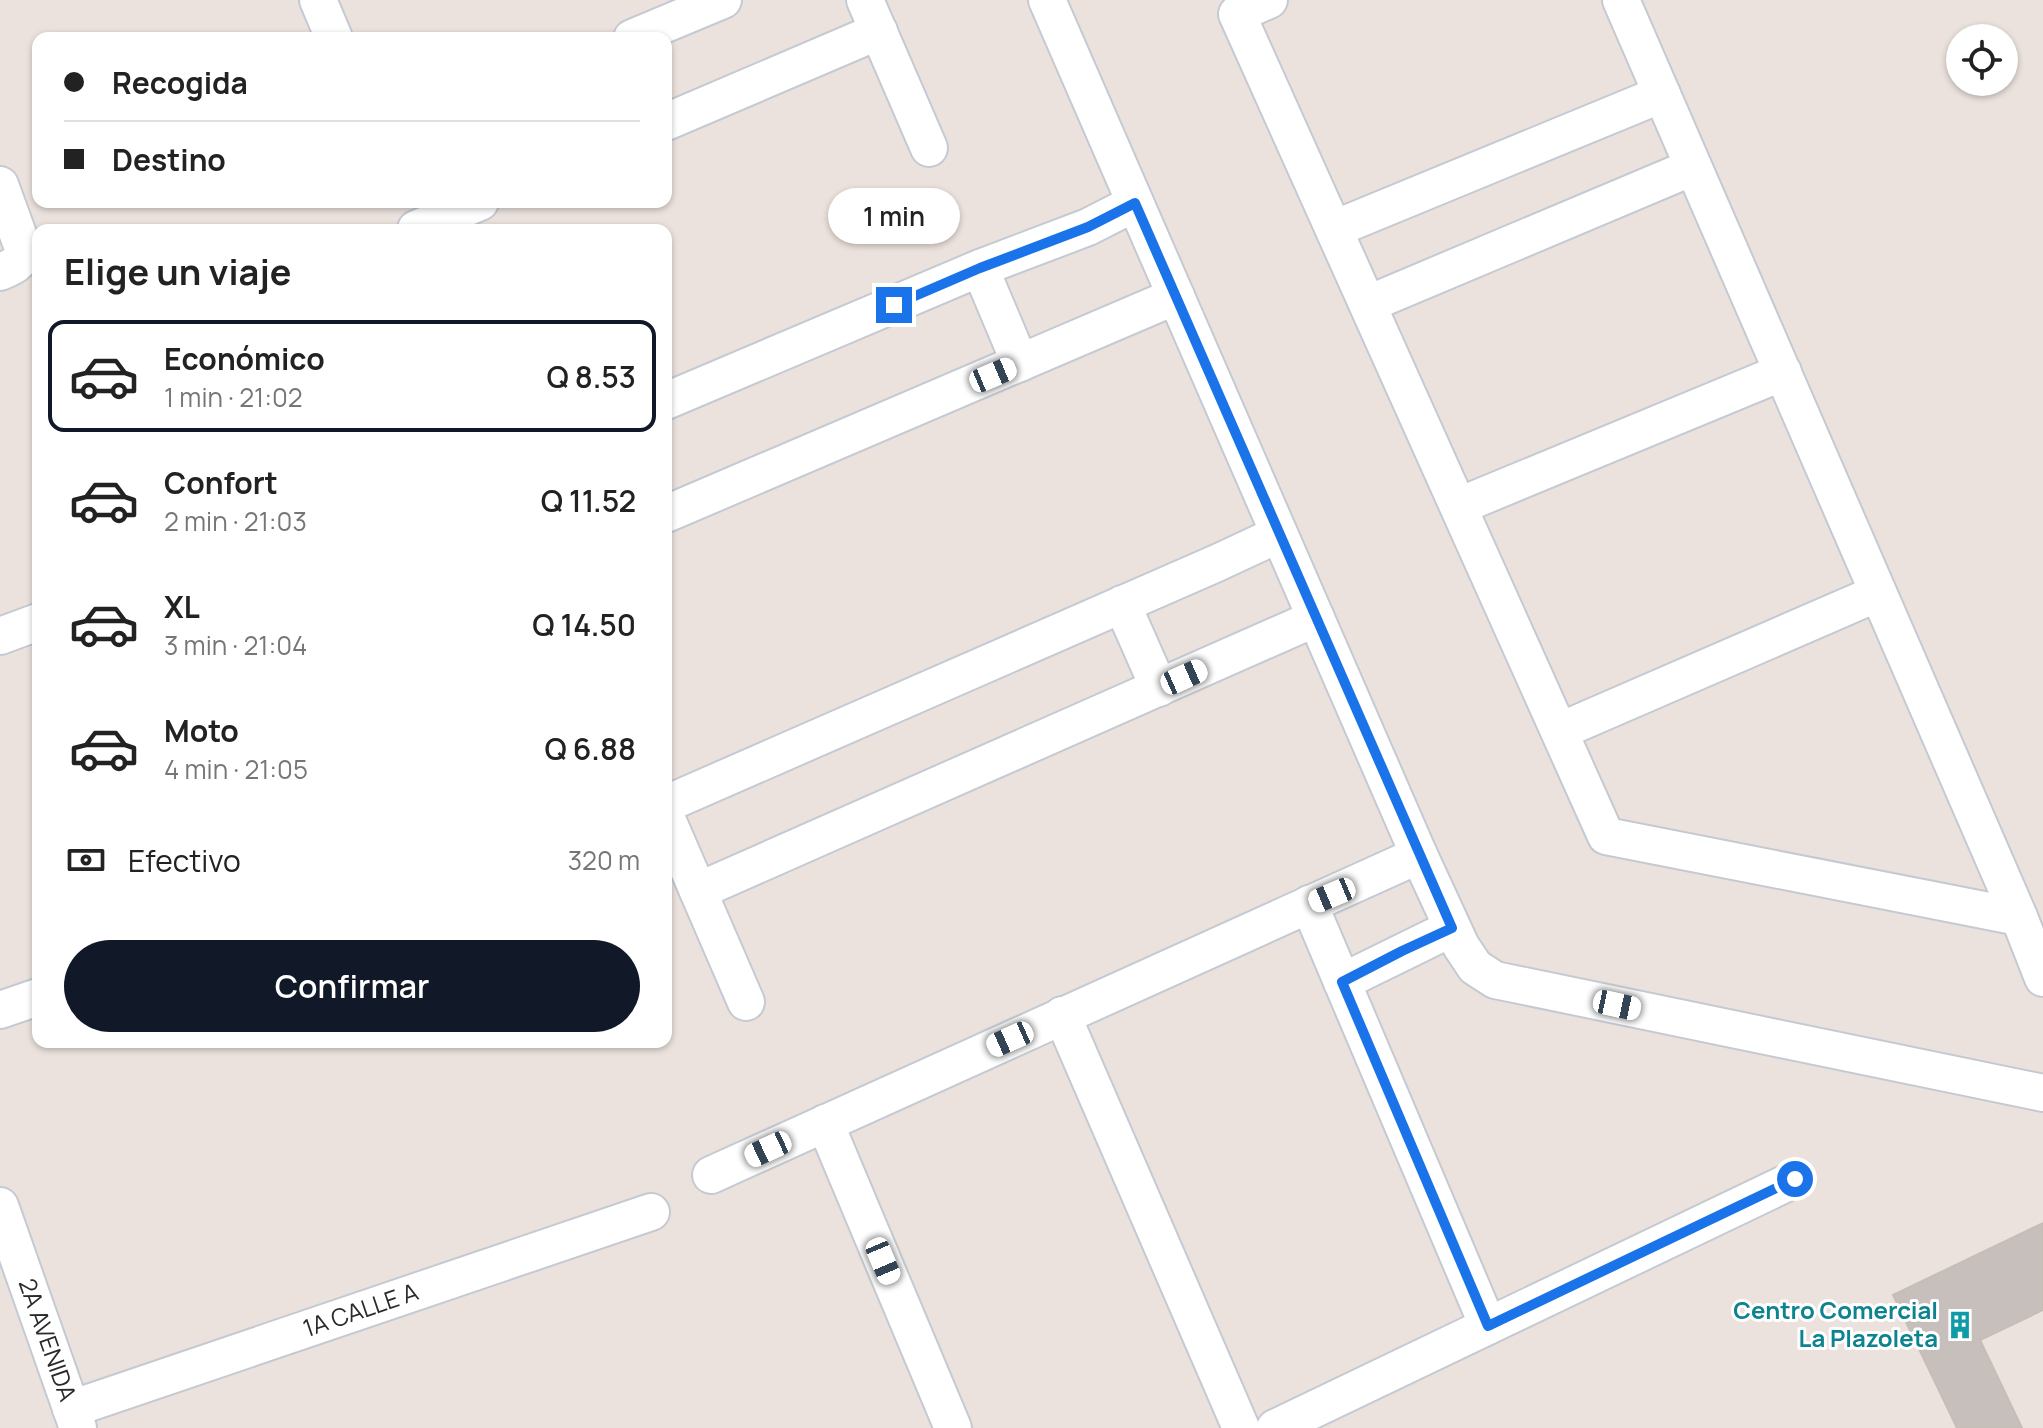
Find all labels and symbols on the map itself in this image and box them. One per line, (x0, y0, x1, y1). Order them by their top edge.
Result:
callout: 1 min (828, 189, 960, 245)
route end (876, 287, 912, 323)
car (966, 355, 1020, 395)
car (1157, 656, 1211, 698)
car (1305, 875, 1359, 915)
car (1591, 988, 1643, 1022)
car (983, 1018, 1037, 1060)
car (741, 1128, 795, 1170)
route start (1777, 1161, 1813, 1197)
car (863, 1234, 903, 1288)
street label: 2A AVENIDA (12, 1274, 85, 1405)
street label: 1A CALLE A (298, 1274, 422, 1344)
place label: Centro Comercial La Plazoleta (1733, 1293, 1938, 1354)
building icon: Centro Comercial La Plazoleta (1945, 1310, 1975, 1340)

